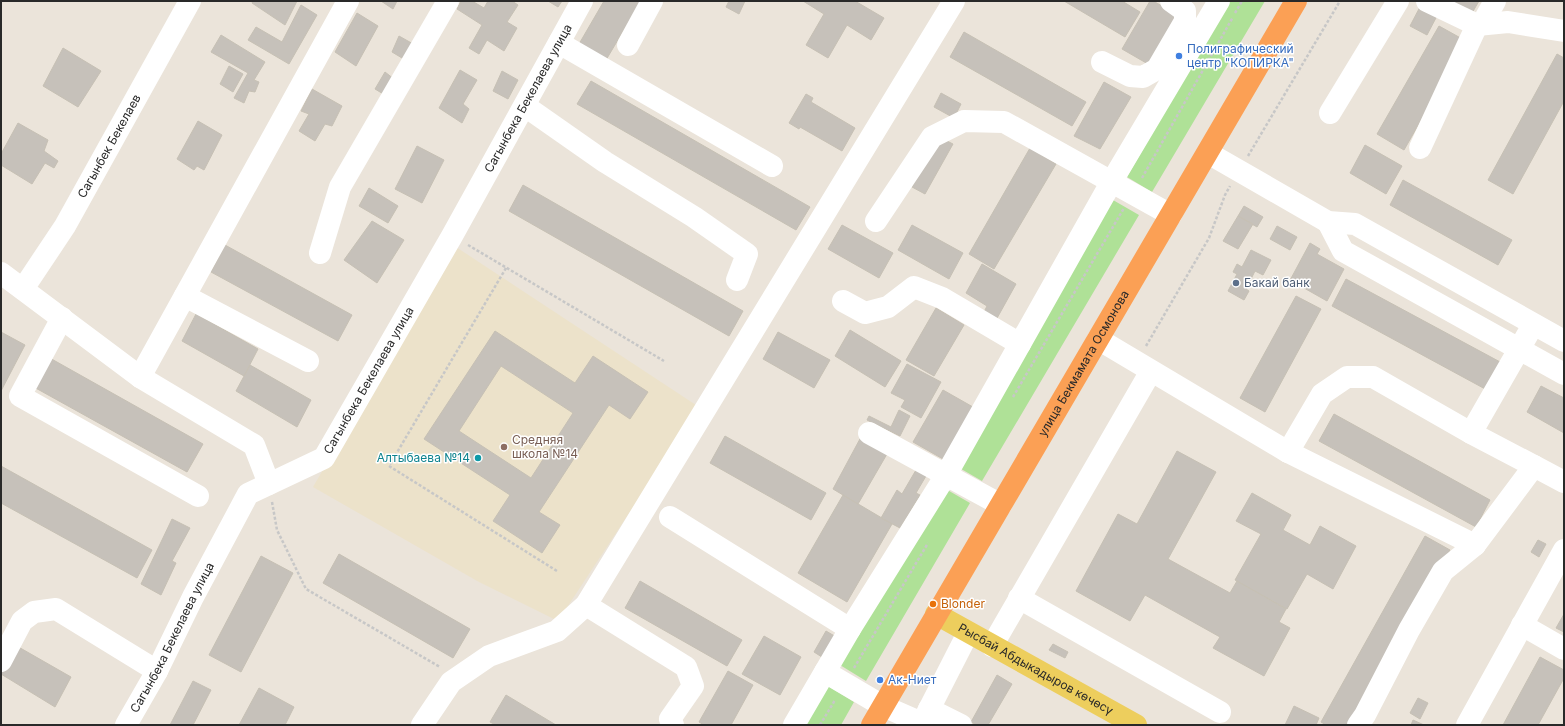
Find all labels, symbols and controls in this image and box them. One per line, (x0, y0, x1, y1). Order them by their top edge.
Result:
street label: Сагынбека Бекелаева улица (481, 21, 575, 175)
place label: Полиграфический центр "КОПИРКА" (1187, 41, 1294, 70)
marker: Полиграфический центр "КОПИРКА" (1174, 51, 1184, 61)
street label: Сагынбек Бекелаев (74, 91, 144, 200)
place label: Бакай банк (1244, 275, 1310, 290)
marker: Бакай банк (1231, 278, 1241, 288)
street label: улица Бекмамата Осмонова (1035, 287, 1132, 439)
street label: Сагынбека Бекелаева улица (320, 304, 417, 456)
place label: Средняя школа №14 (512, 432, 578, 461)
marker: Средняя школа №14 (499, 442, 509, 452)
place label: Алтыбаева №14 (377, 450, 470, 465)
marker: Алтыбаева №14 (473, 453, 483, 463)
street label: Сагынбека Бекелаева улица (127, 560, 217, 715)
place label: Blonder (941, 596, 985, 611)
marker: Blonder (928, 599, 938, 609)
street label: Рысбай Абдыкадыров көчөсү (956, 620, 1116, 718)
place label: Ак-Ниет (888, 672, 937, 687)
marker: Ак-Ниет (875, 675, 885, 685)

